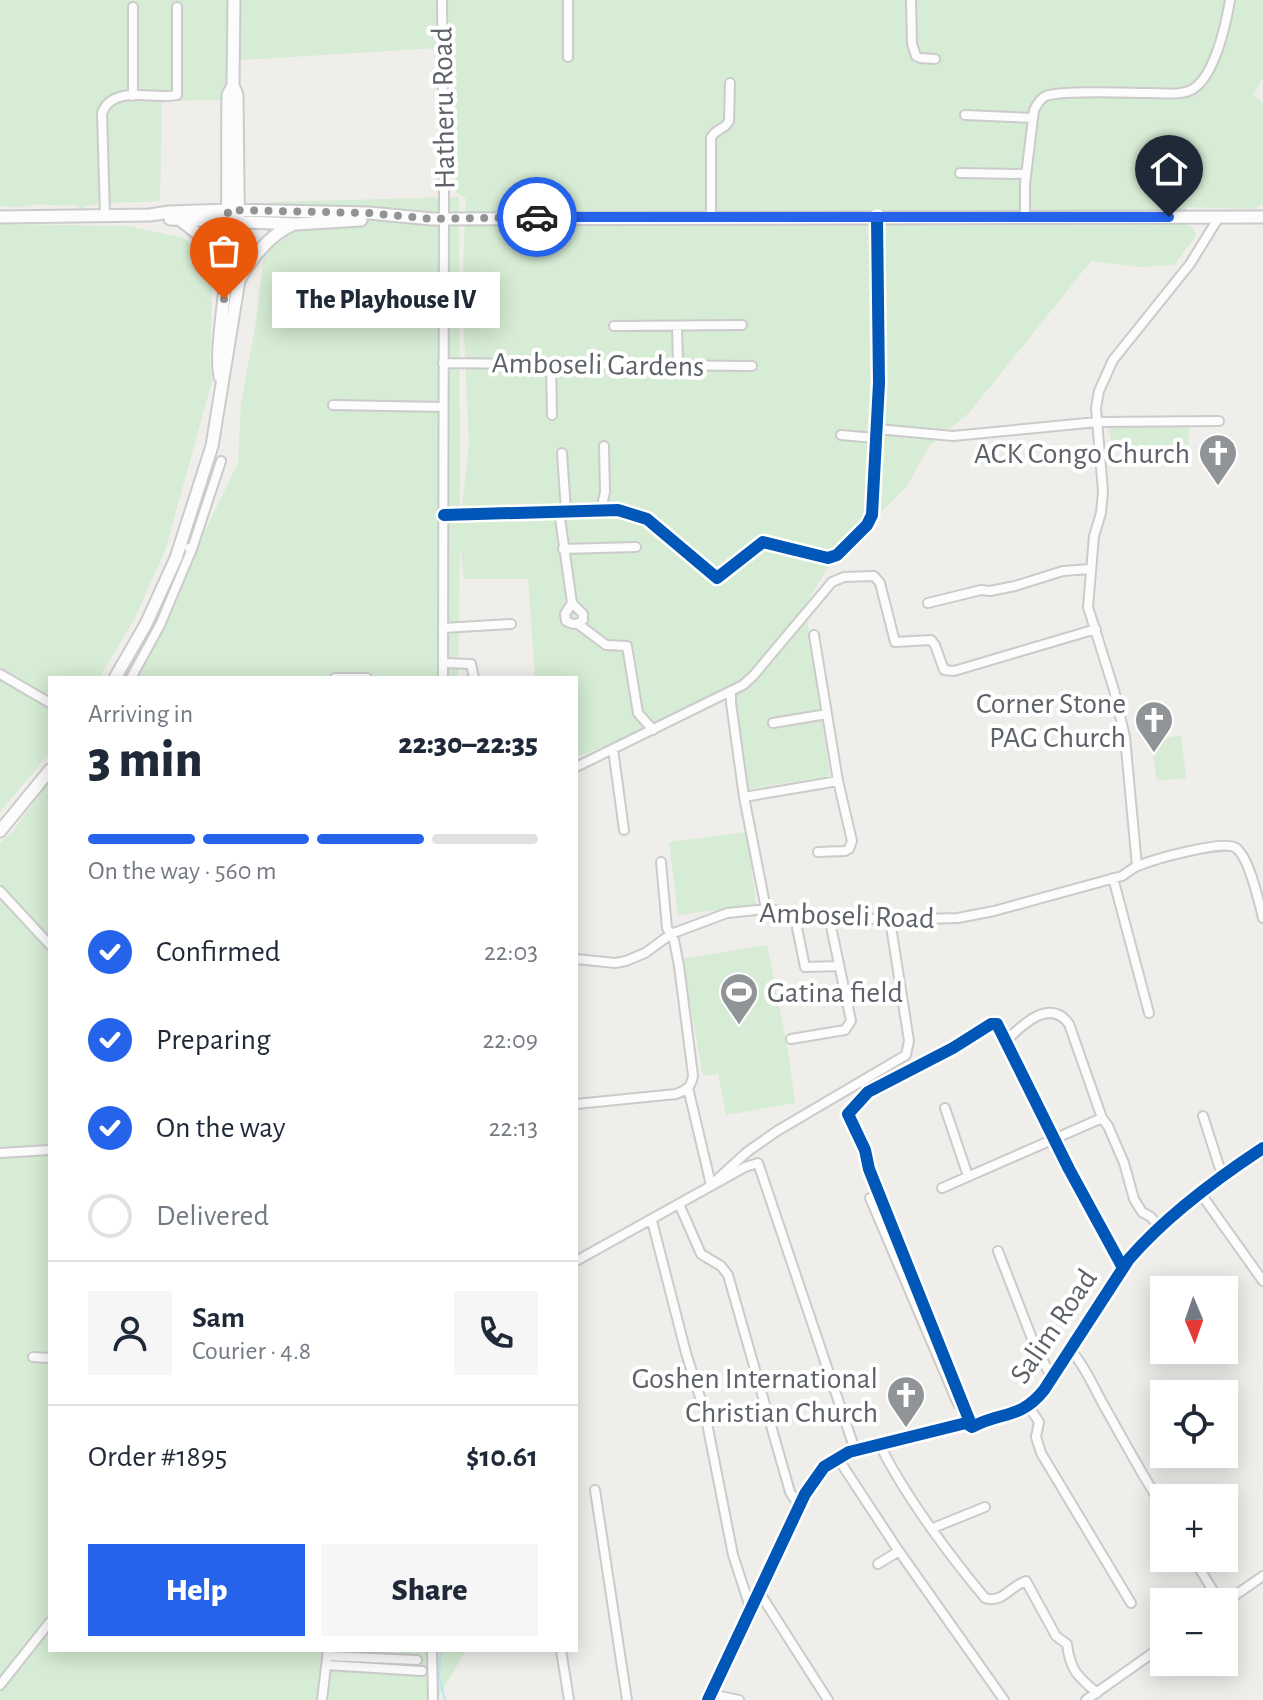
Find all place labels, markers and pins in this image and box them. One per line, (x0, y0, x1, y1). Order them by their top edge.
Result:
pin (1135, 135, 1203, 217)
pin (190, 217, 258, 299)
callout: The Playhouse IV (272, 271, 500, 327)
church icon: ACK Congo Church (1197, 432, 1239, 487)
place label: ACK Congo Church (974, 439, 1190, 469)
place label: Corner Stone PAG Church (976, 689, 1126, 753)
church icon: Corner Stone PAG Church (1133, 699, 1175, 754)
sports icon: Gatina field (718, 971, 760, 1026)
place label: Gatina field (767, 978, 903, 1008)
place label: Goshen International Christian Church (632, 1364, 878, 1428)
church icon: Goshen International Christian Church (885, 1374, 927, 1429)

